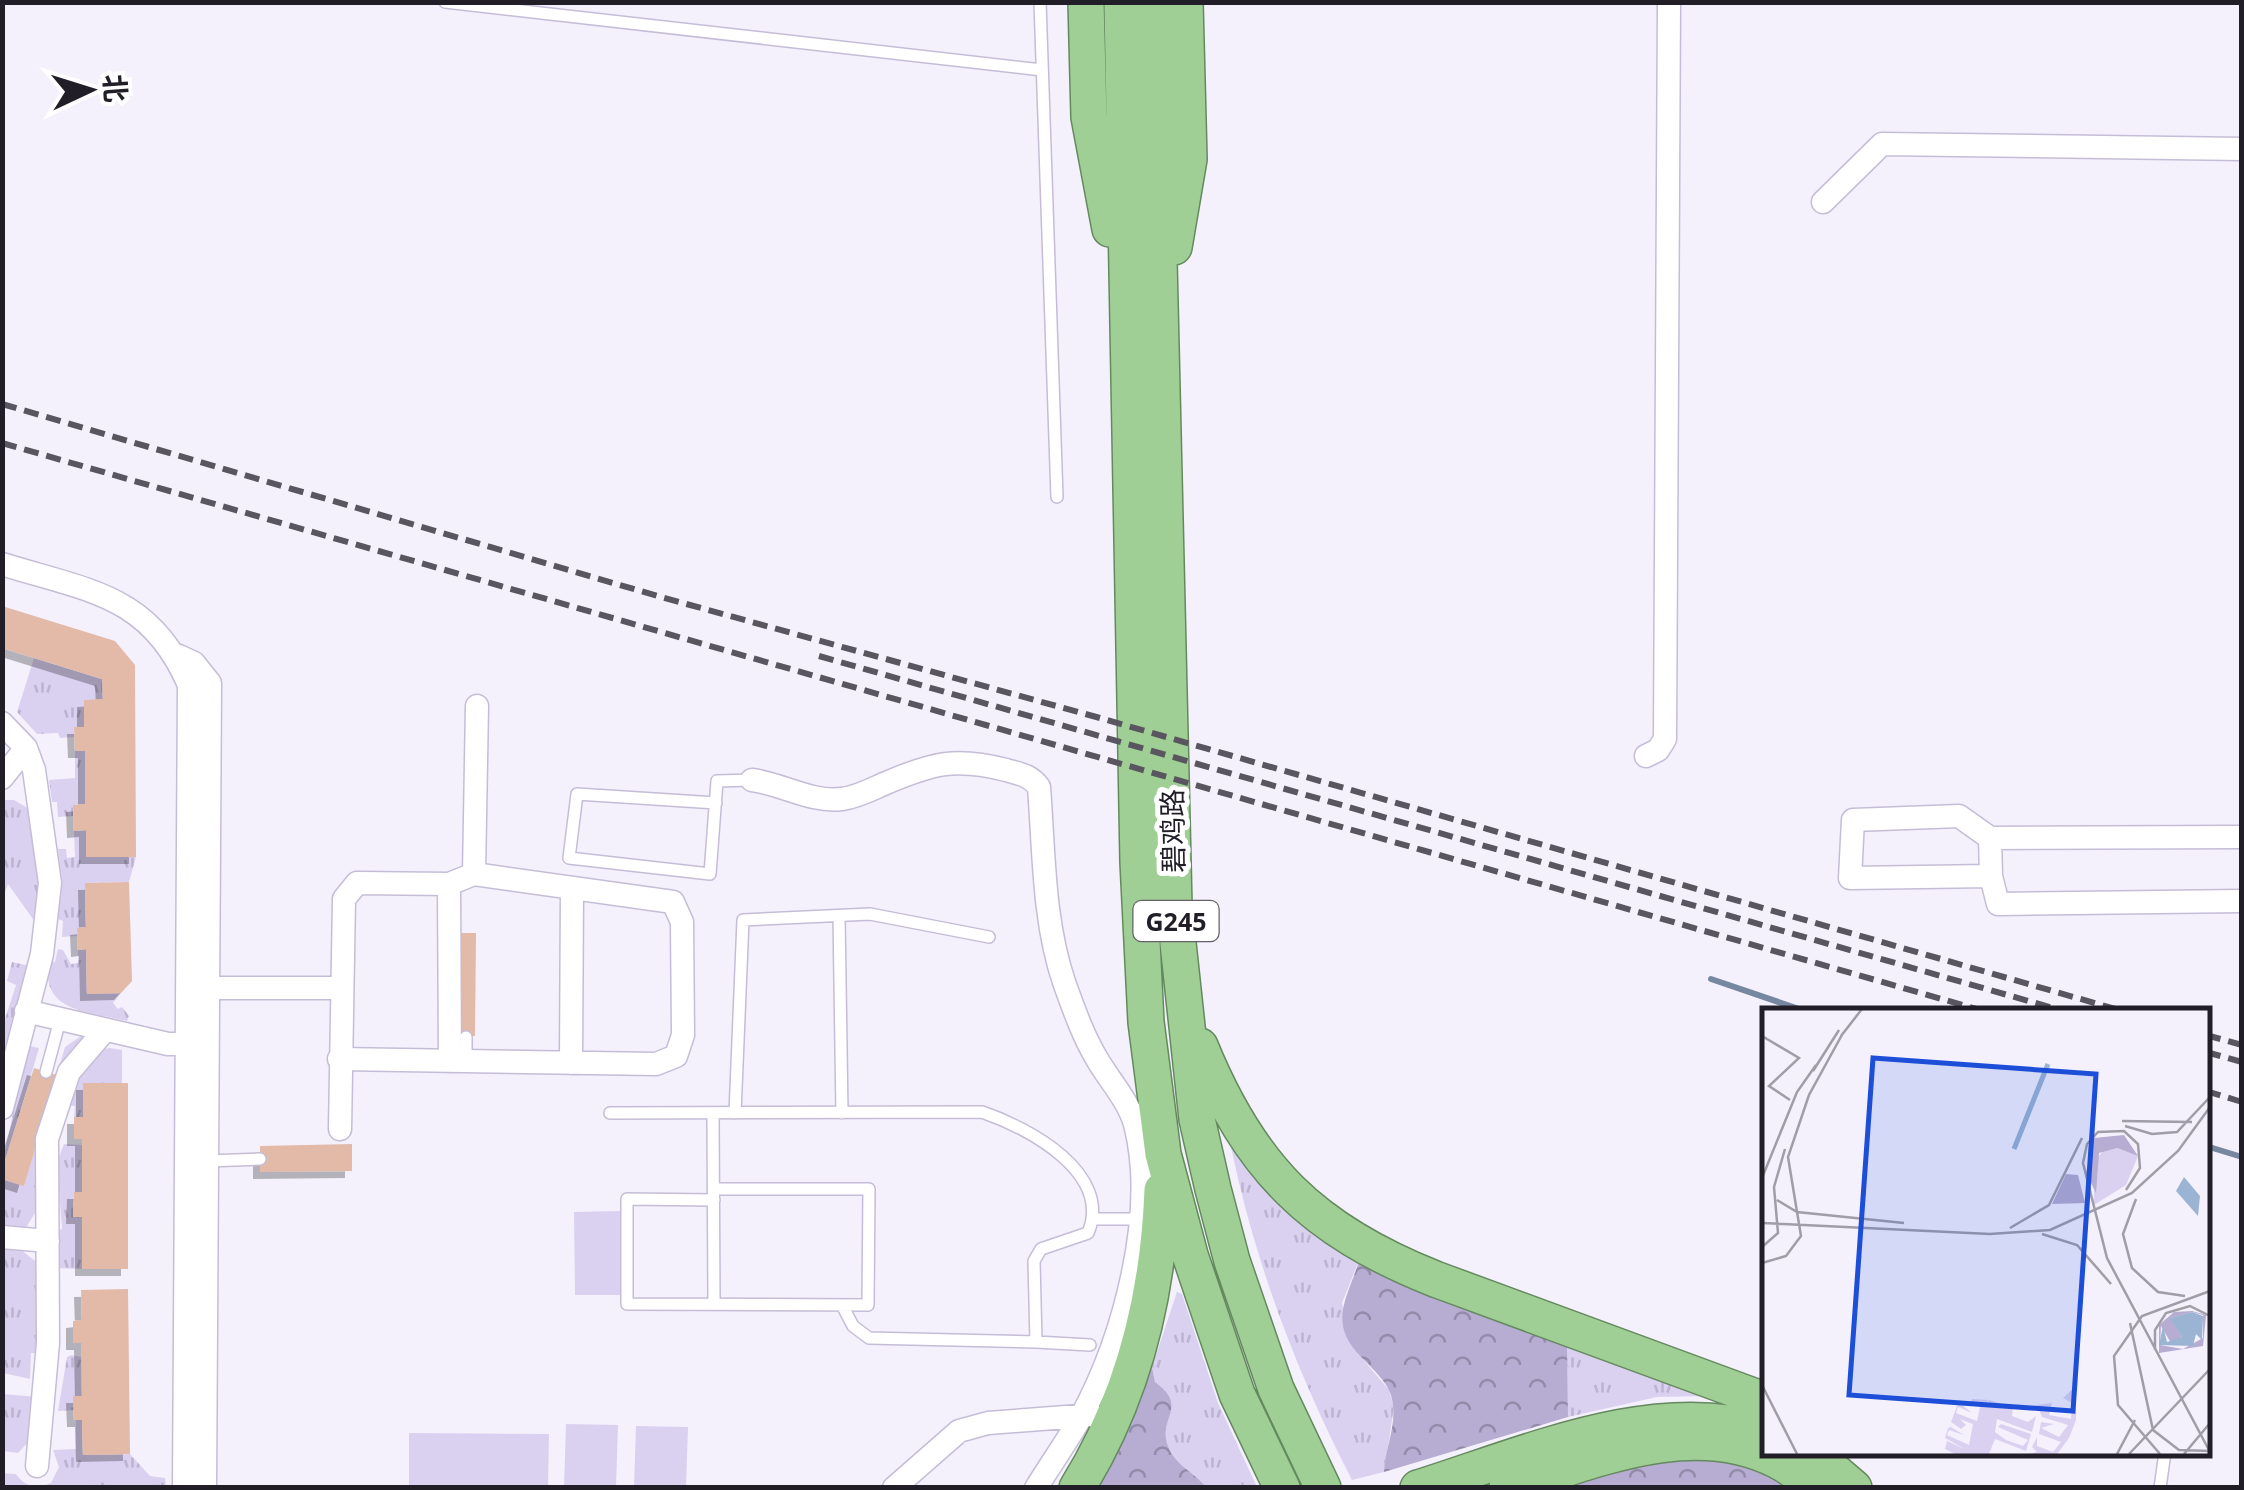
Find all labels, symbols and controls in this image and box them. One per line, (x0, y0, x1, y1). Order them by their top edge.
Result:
north arrow (40, 40, 140, 140)
text: 北 (96, 73, 136, 103)
street label: 碧鸡路 (1152, 789, 1192, 873)
road number: G245 (1134, 901, 1218, 941)
inset map (1762, 1008, 2209, 1455)

